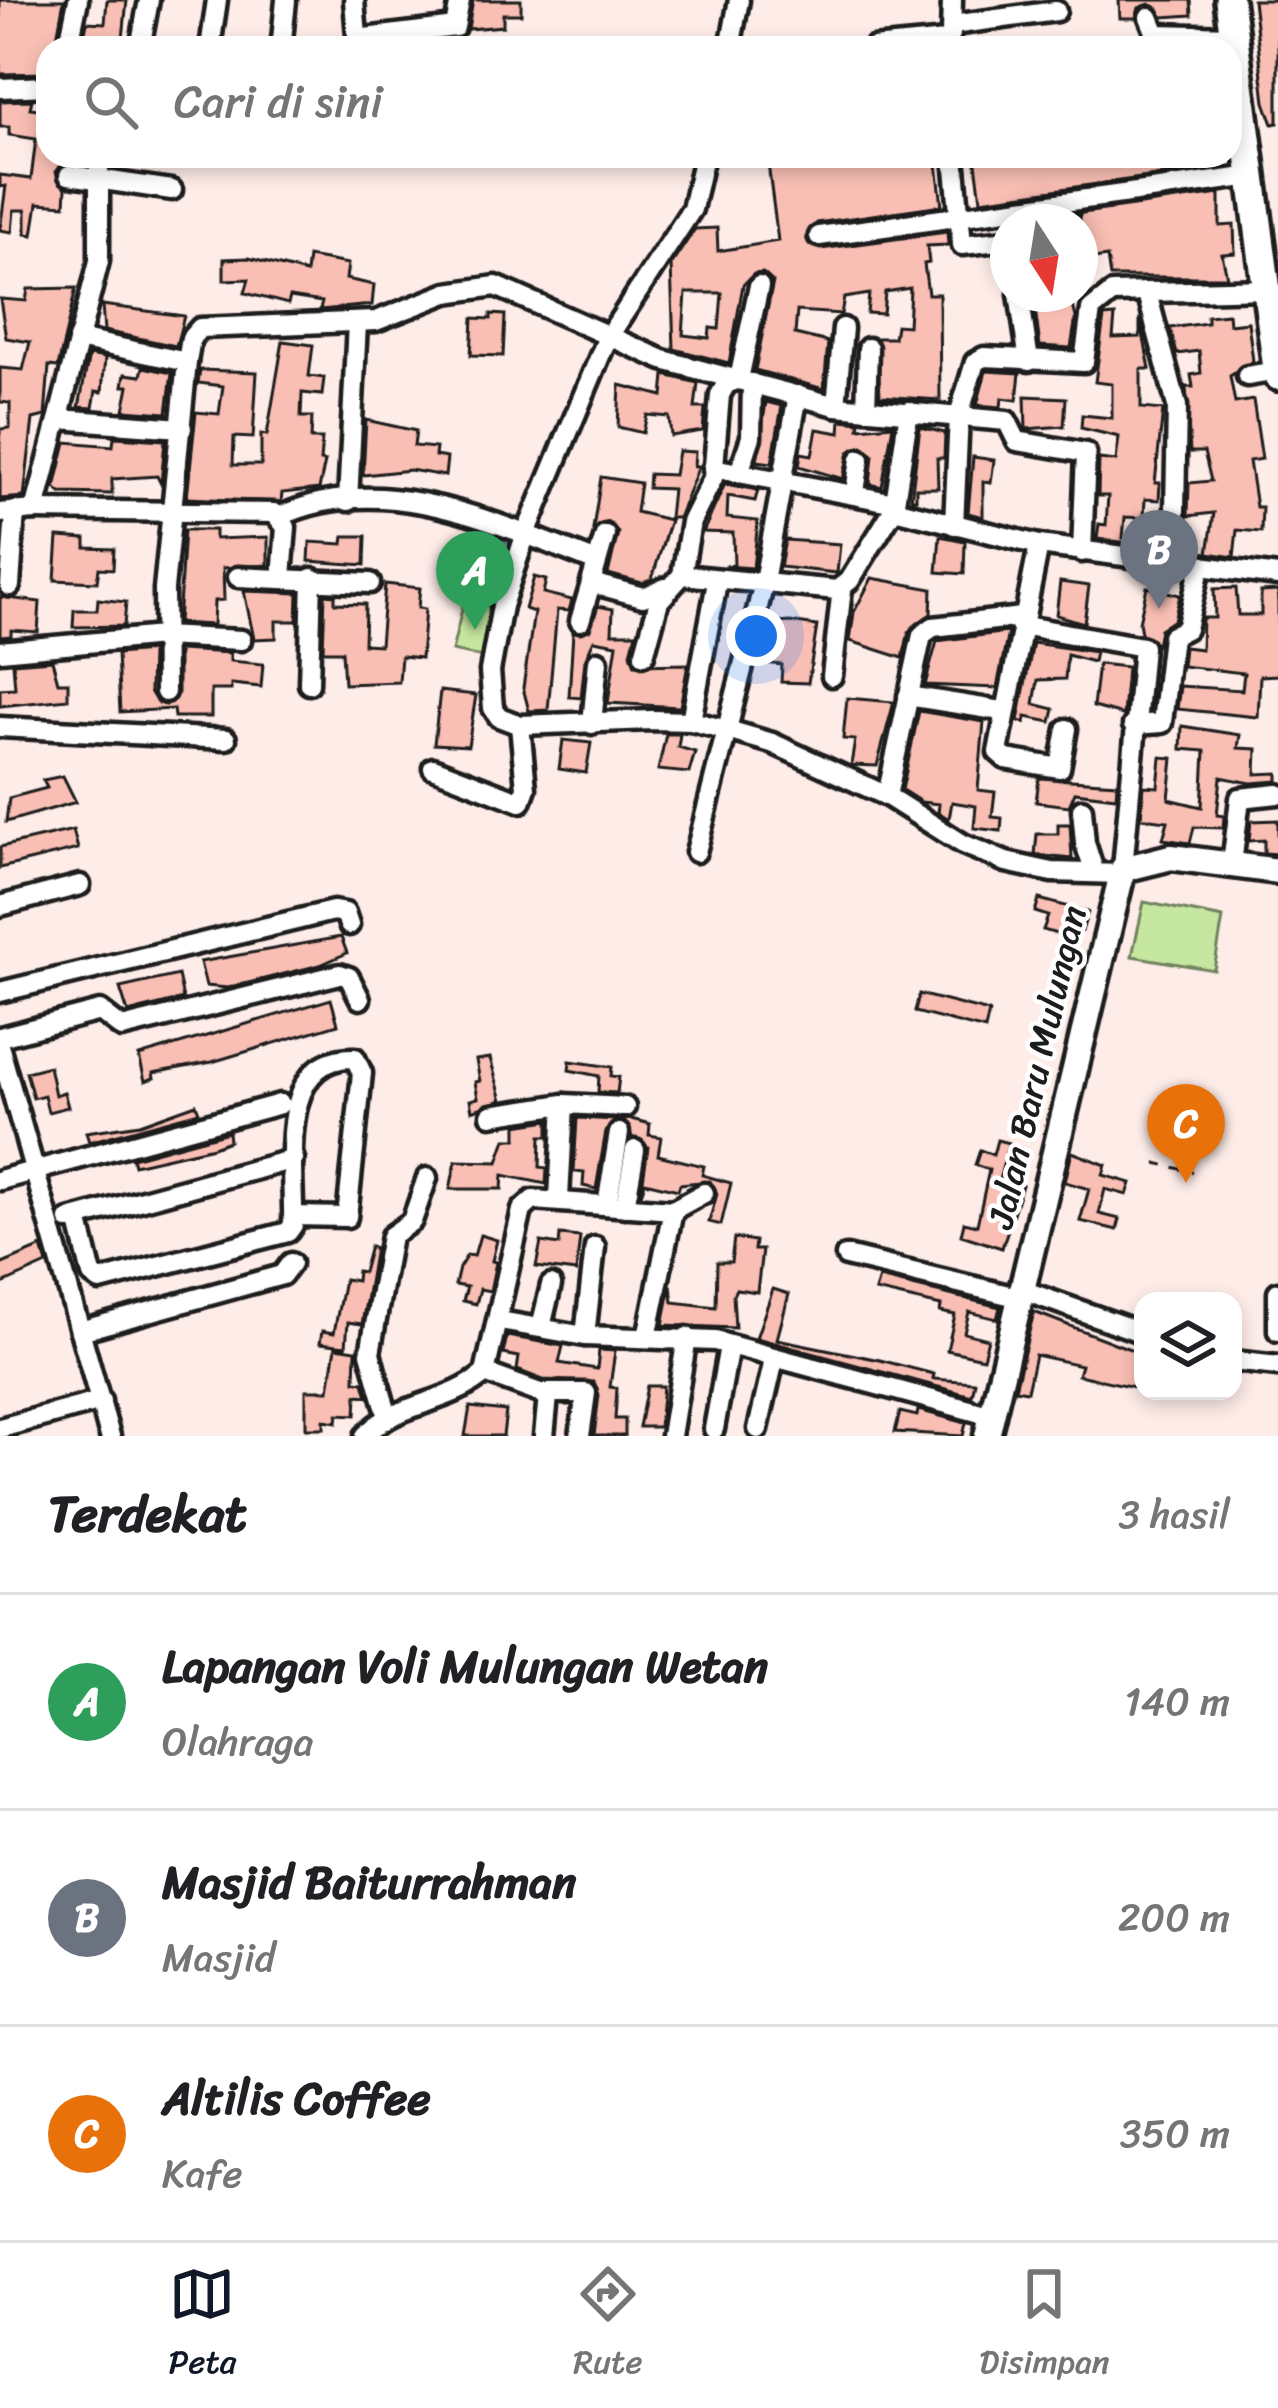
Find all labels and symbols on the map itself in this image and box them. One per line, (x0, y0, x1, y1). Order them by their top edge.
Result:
north arrow (990, 204, 1098, 312)
pin: B (1120, 510, 1198, 609)
pin: A (436, 531, 514, 630)
your location (726, 606, 786, 666)
street label: Jalan Baru Mulungan (968, 899, 1105, 1237)
pin: C (1147, 1084, 1225, 1183)

